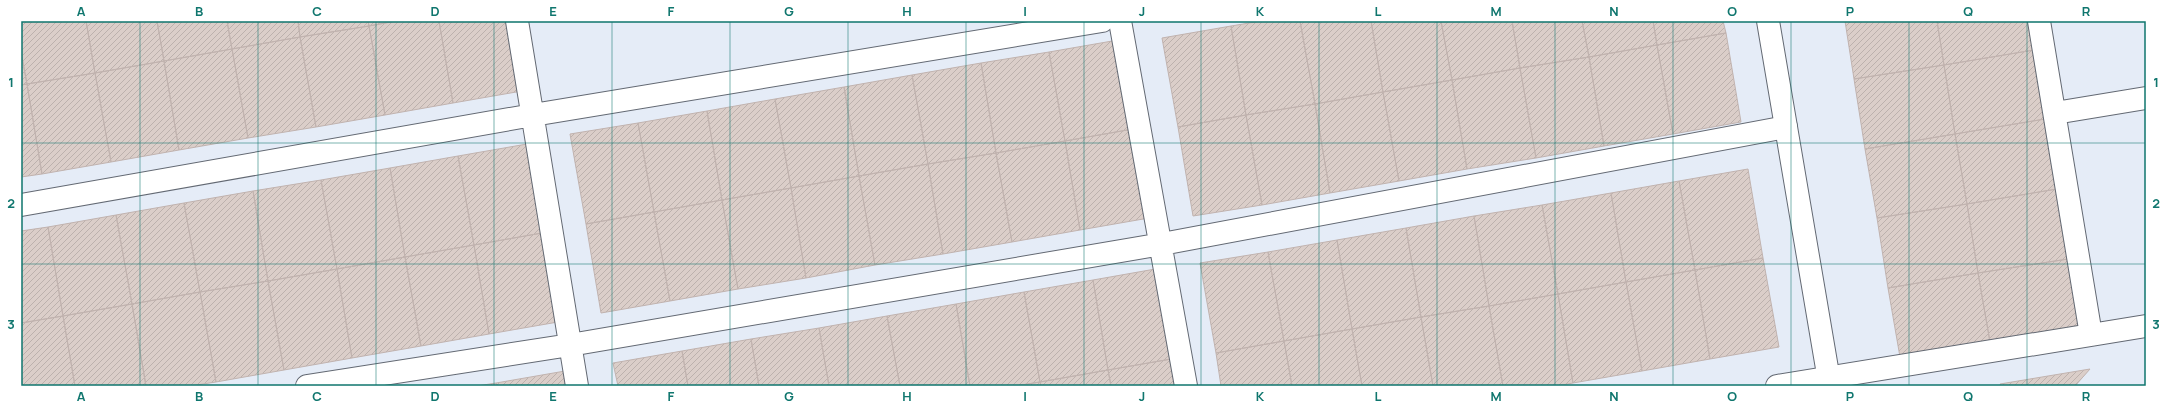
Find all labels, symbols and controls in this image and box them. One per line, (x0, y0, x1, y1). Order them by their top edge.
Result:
text: A (77, 2, 86, 20)
text: B (195, 2, 203, 20)
text: C (312, 2, 322, 20)
text: D (430, 2, 440, 20)
text: E (549, 2, 557, 20)
text: F (668, 2, 675, 20)
text: G (784, 2, 794, 20)
text: H (902, 2, 912, 20)
text: I (1023, 2, 1027, 20)
text: J (1139, 2, 1145, 20)
text: K (1256, 2, 1265, 20)
text: L (1375, 2, 1382, 20)
text: M (1490, 2, 1502, 20)
text: N (1609, 2, 1619, 20)
text: O (1727, 2, 1737, 20)
text: P (1846, 2, 1854, 20)
text: Q (1963, 2, 1973, 20)
text: R (2082, 2, 2091, 20)
text: 1 (8, 73, 14, 91)
text: 1 (2153, 73, 2159, 91)
text: 2 (7, 194, 15, 212)
text: 2 (2152, 194, 2160, 212)
text: 3 (7, 315, 15, 333)
text: 3 (2152, 315, 2160, 333)
text: A (77, 387, 86, 405)
text: B (195, 387, 203, 405)
text: C (312, 387, 322, 405)
text: D (430, 387, 440, 405)
text: E (549, 387, 557, 405)
text: F (668, 387, 675, 405)
text: G (784, 387, 794, 405)
text: H (902, 387, 912, 405)
text: I (1023, 387, 1027, 405)
text: J (1139, 387, 1145, 405)
text: K (1256, 387, 1265, 405)
text: L (1375, 387, 1382, 405)
text: M (1490, 387, 1502, 405)
text: N (1609, 387, 1619, 405)
text: O (1727, 387, 1737, 405)
text: P (1846, 387, 1854, 405)
text: Q (1963, 387, 1973, 405)
text: R (2082, 387, 2091, 405)

